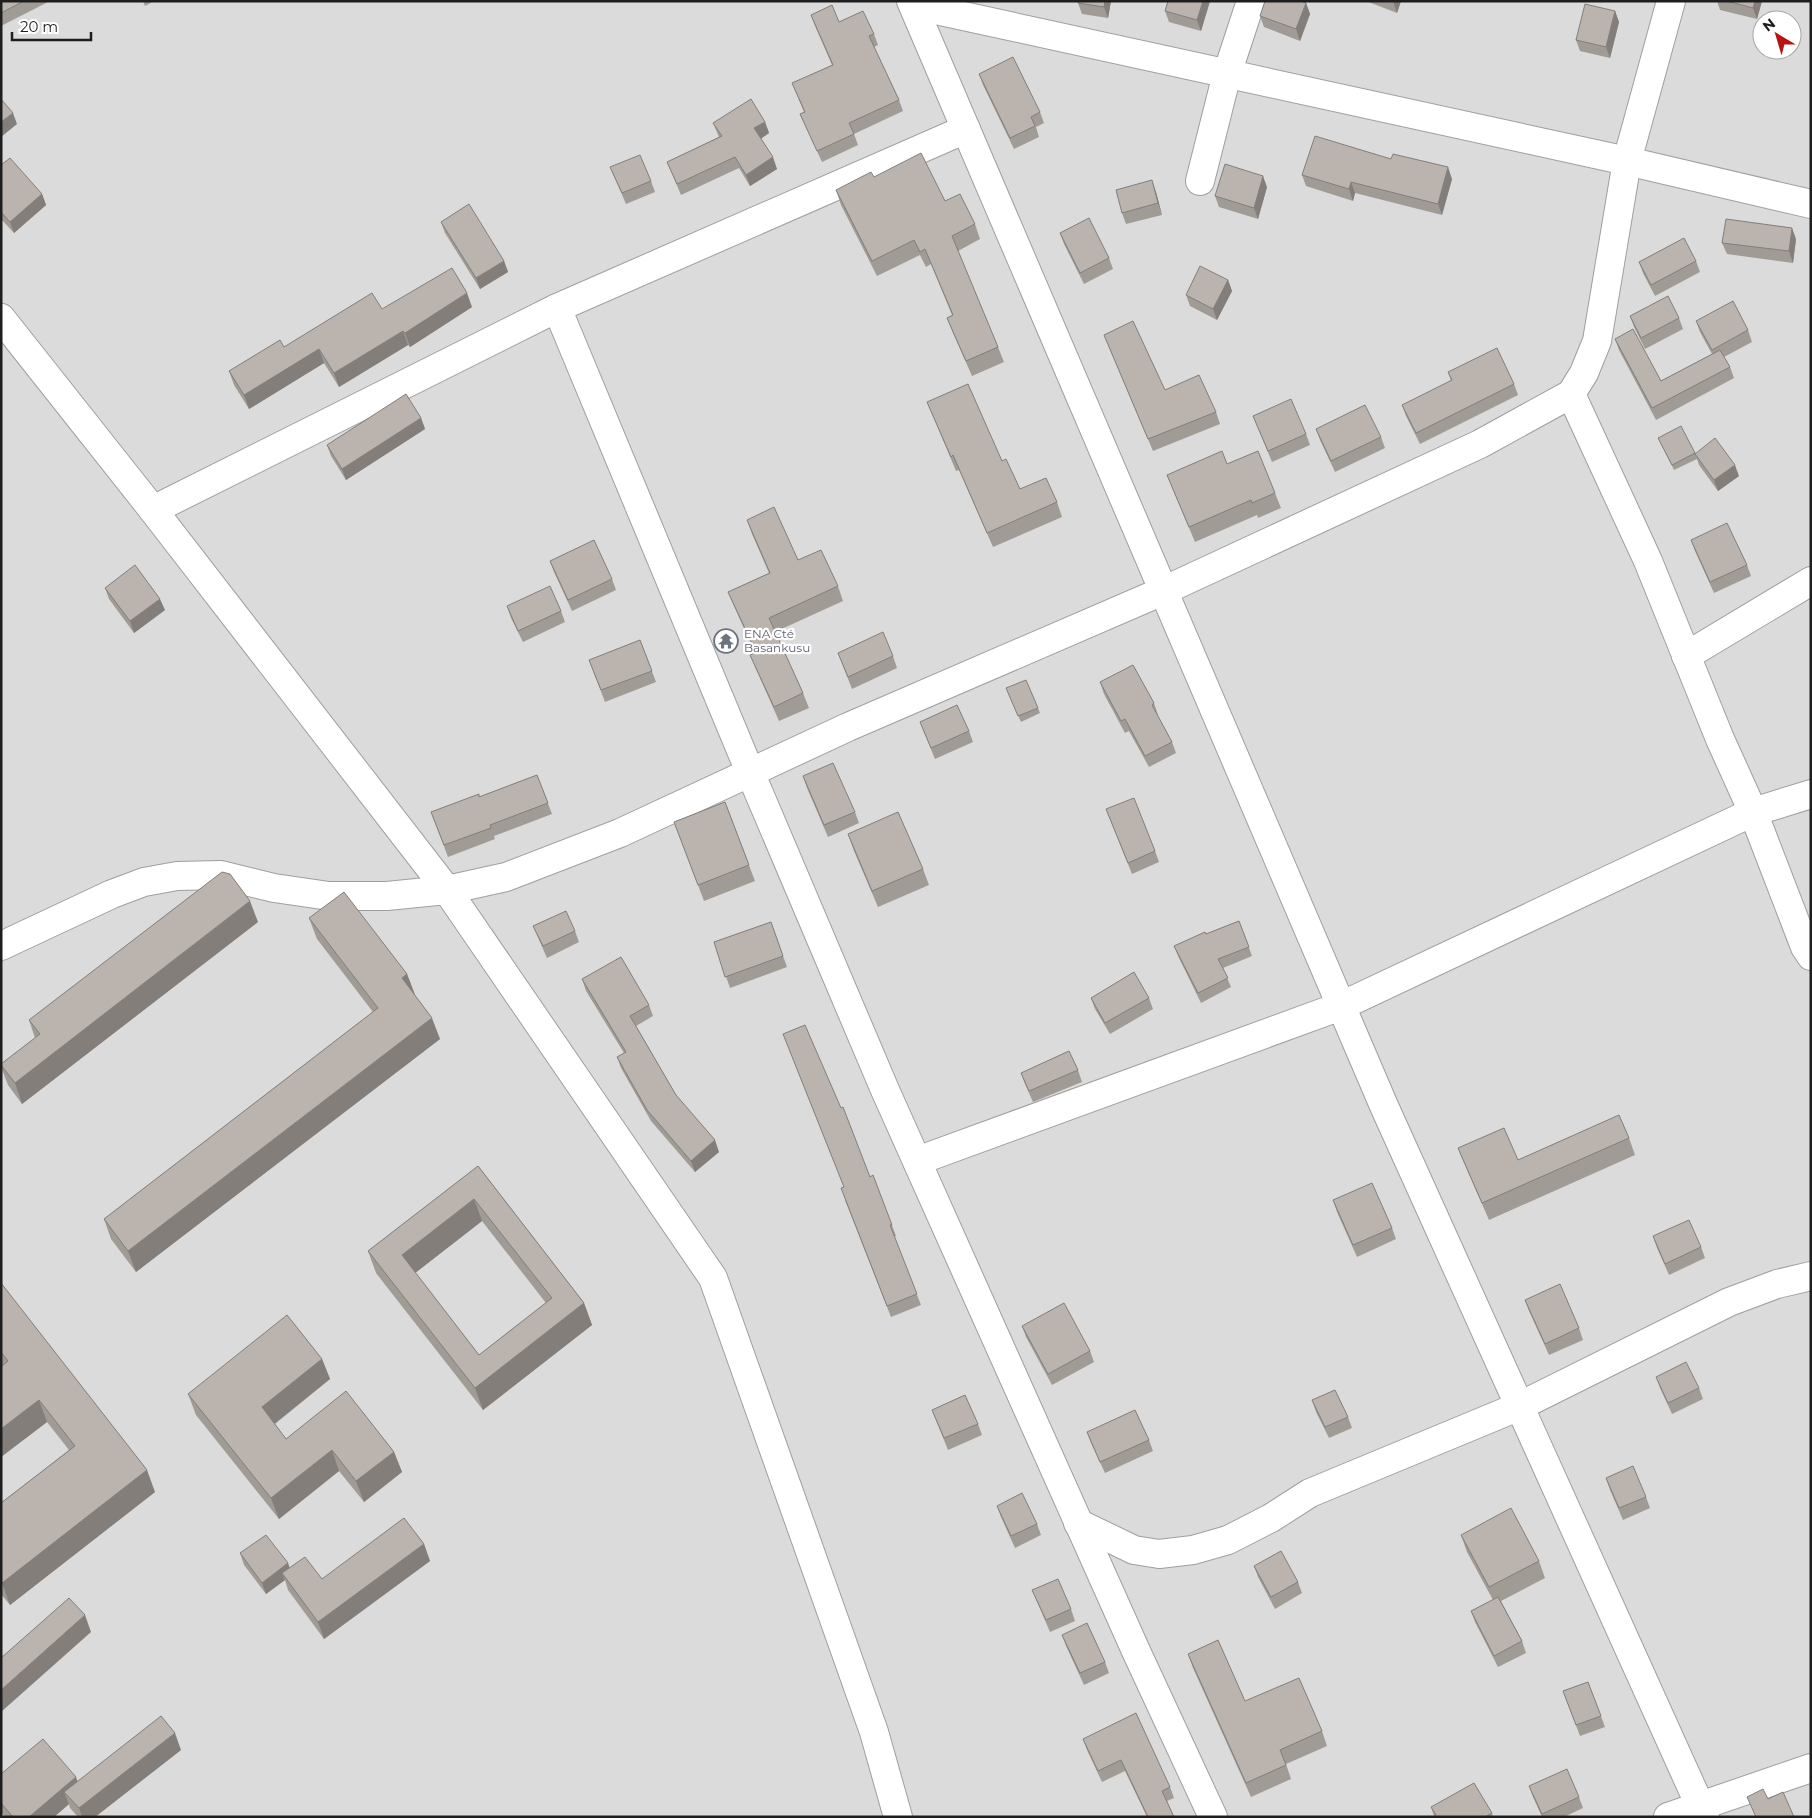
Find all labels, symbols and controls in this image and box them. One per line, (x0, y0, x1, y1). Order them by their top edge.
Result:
scale bar (12, 10, 91, 42)
north arrow (1752, 10, 1802, 60)
text: N (1759, 14, 1779, 35)
text: 20 m (20, 17, 58, 36)
place label: ENA Cté Basankusu (744, 626, 810, 655)
temple icon: ENA Cté Basankusu (713, 628, 739, 654)

